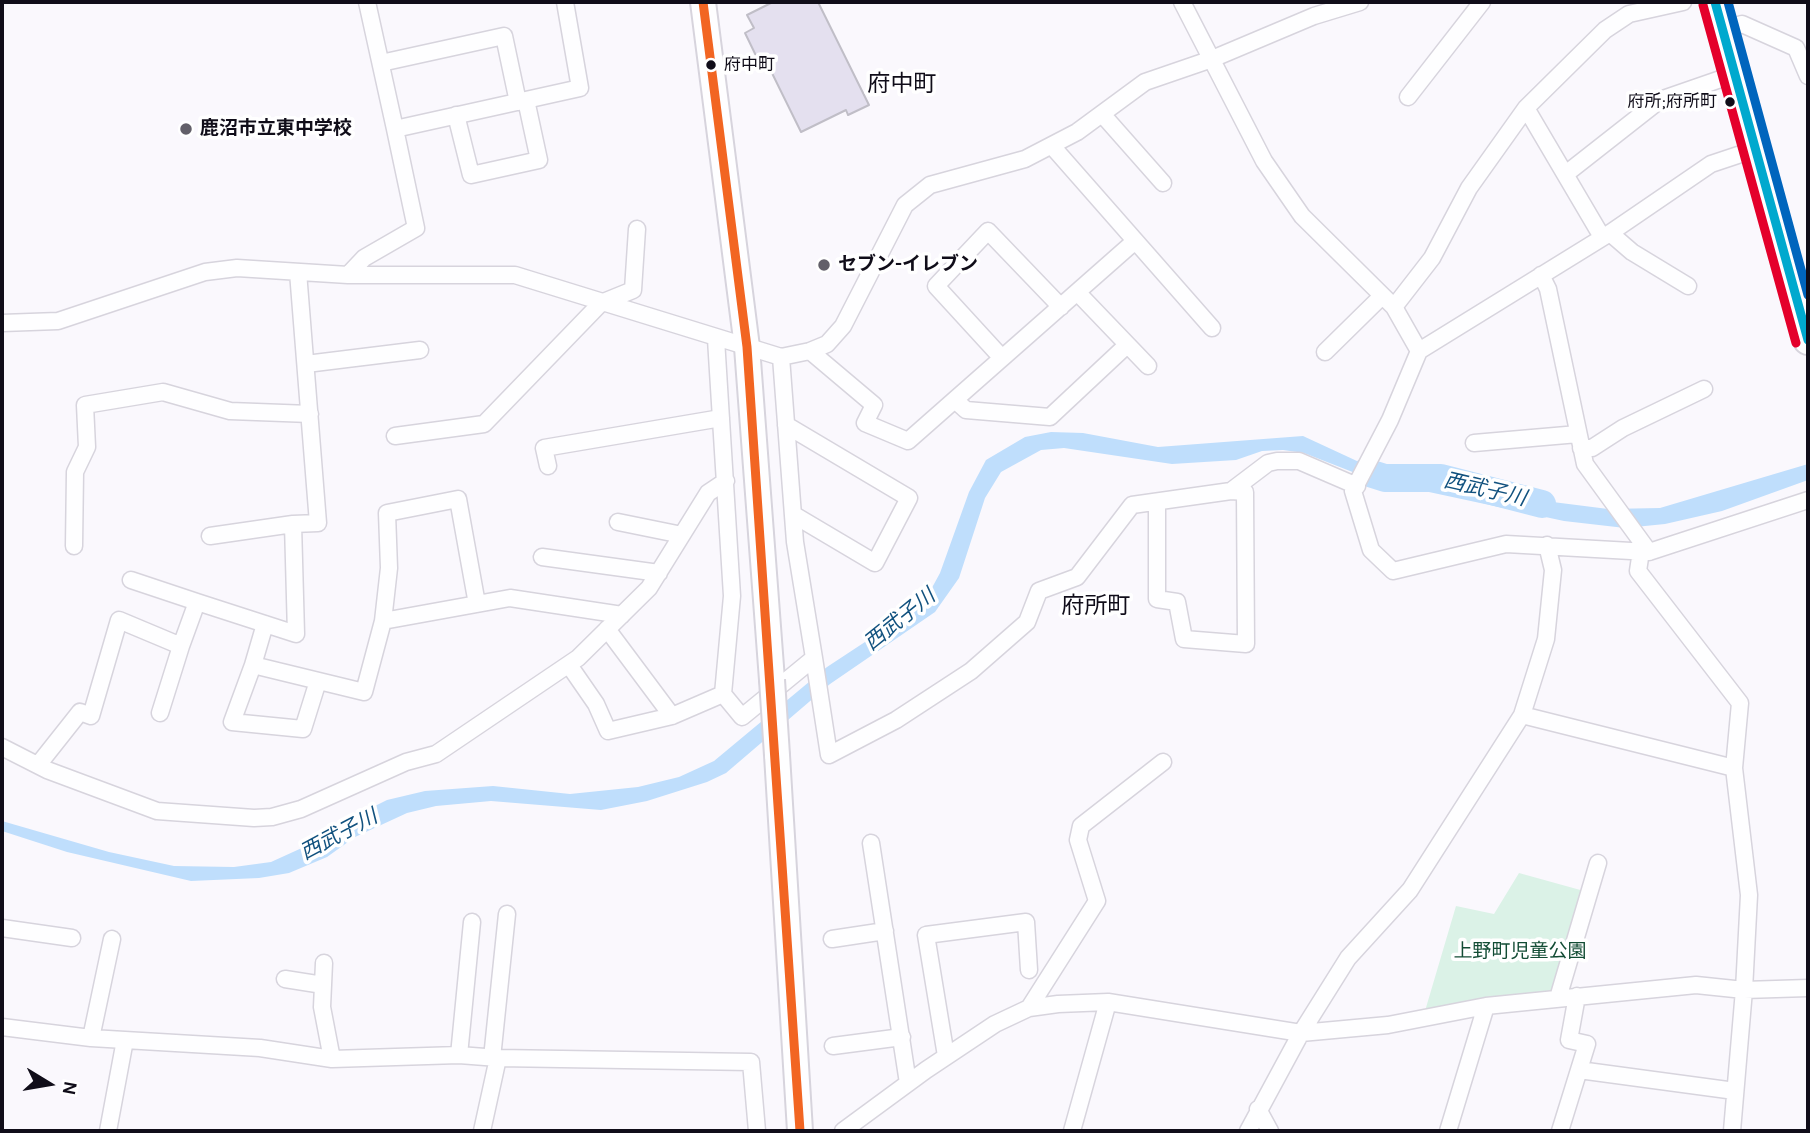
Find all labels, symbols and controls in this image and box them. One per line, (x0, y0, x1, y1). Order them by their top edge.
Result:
place label: 府中町 (724, 55, 775, 75)
marker: 府中町 (704, 58, 718, 72)
district label: 府中町 (868, 70, 936, 98)
place label: 府所;府所町 (1628, 92, 1717, 112)
marker: 府所;府所町 (1723, 95, 1737, 109)
place label: 鹿沼市立東中学校 (200, 118, 352, 140)
marker: 鹿沼市立東中学校 (178, 121, 194, 137)
place label: セブン-イレブン (838, 254, 978, 276)
marker: セブン-イレブン (816, 257, 832, 273)
water label: 西武子川 (1441, 468, 1529, 512)
water label: 西武子川 (859, 584, 941, 656)
district label: 府所町 (1062, 592, 1130, 620)
water label: 西武子川 (296, 804, 382, 866)
park label: 上野町児童公園 (1454, 941, 1586, 963)
north arrow (14, 1049, 84, 1119)
text: N (58, 1079, 82, 1097)

